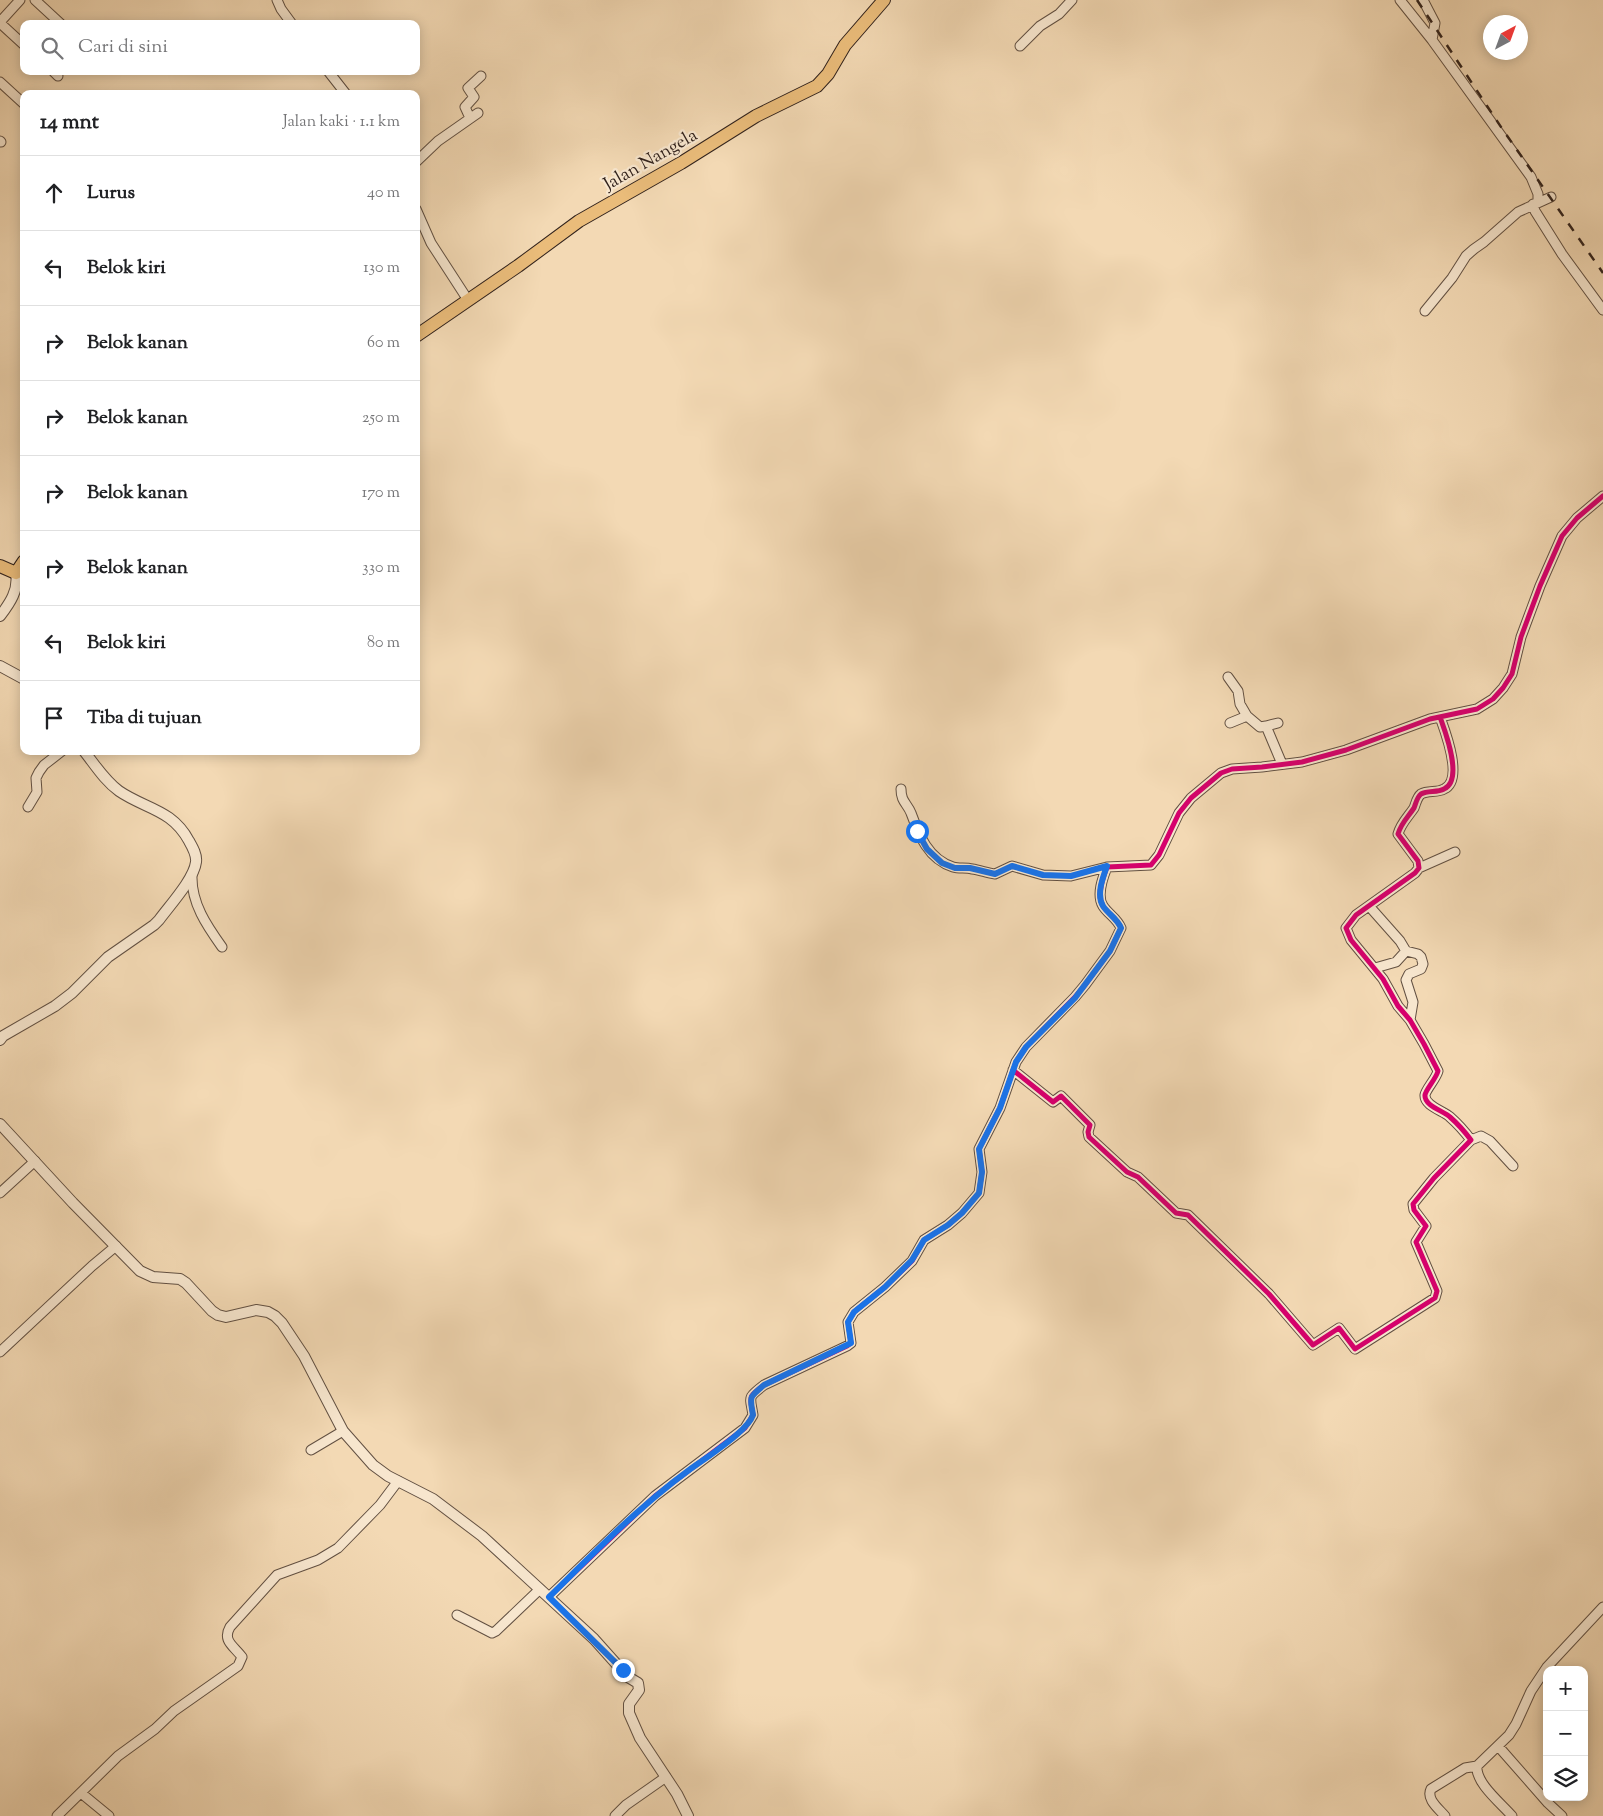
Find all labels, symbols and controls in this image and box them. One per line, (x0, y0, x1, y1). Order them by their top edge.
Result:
north arrow (1483, 15, 1528, 60)
search box (20, 20, 420, 75)
icon: search (38, 34, 66, 62)
text: Cari di sini (78, 34, 168, 61)
text: 14 mnt (40, 108, 99, 138)
text: Jalan kaki · 1.1 km (283, 111, 400, 134)
street label: Jalan Nangela (598, 123, 703, 199)
icon: ahead (40, 179, 68, 207)
text: Lurus (87, 180, 135, 207)
text: 40 m (367, 182, 400, 205)
icon: left (40, 254, 68, 282)
text: Belok kiri (87, 255, 166, 282)
text: 130 m (363, 257, 400, 280)
icon: right (40, 329, 68, 357)
text: Belok kanan (87, 330, 188, 357)
text: 60 m (367, 332, 400, 355)
icon: right (40, 404, 68, 432)
text: Belok kanan (87, 405, 188, 432)
text: 250 m (362, 407, 400, 430)
icon: right (40, 479, 68, 507)
text: Belok kanan (87, 480, 188, 507)
text: 170 m (362, 482, 400, 505)
icon: right (40, 554, 68, 582)
text: Belok kanan (87, 555, 188, 582)
text: 330 m (362, 557, 400, 580)
icon: left (40, 629, 68, 657)
text: Belok kiri (87, 630, 166, 657)
text: 80 m (367, 632, 400, 655)
icon: arrive (40, 704, 68, 732)
text: Tiba di tujuan (87, 705, 202, 732)
route start (906, 820, 929, 843)
route end (612, 1659, 635, 1682)
map controls (1543, 1666, 1588, 1801)
button: + (1543, 1666, 1588, 1711)
button: − (1543, 1711, 1588, 1756)
button: layers (1543, 1756, 1588, 1801)

